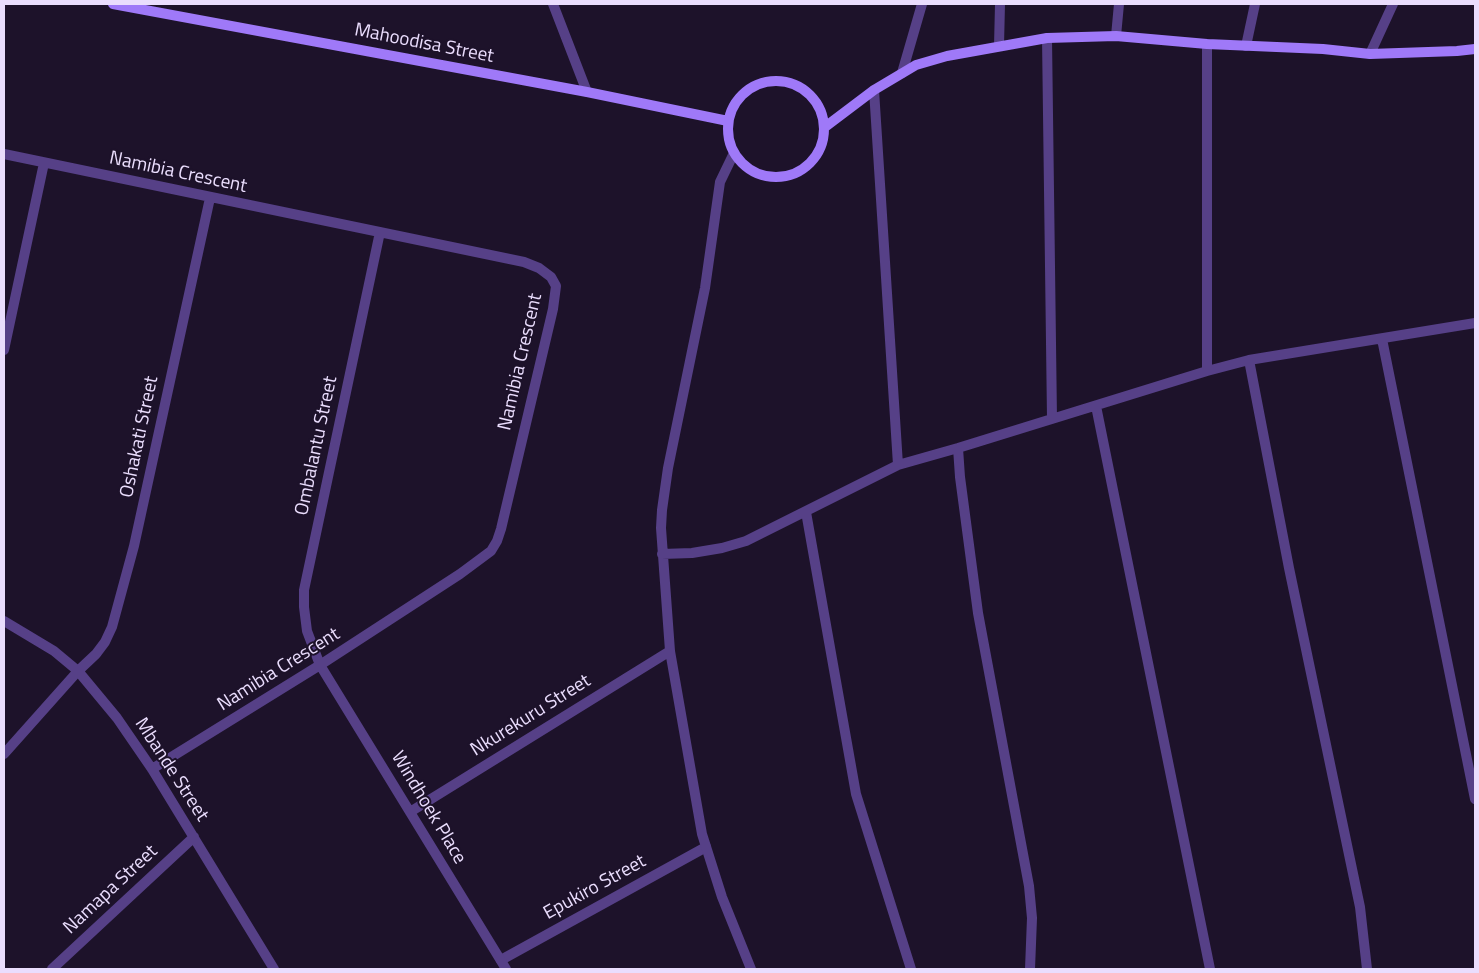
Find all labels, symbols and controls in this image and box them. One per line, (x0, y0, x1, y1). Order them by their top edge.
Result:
street label: Mahoodisa Street (352, 19, 496, 69)
street label: Namibia Crescent (107, 147, 249, 199)
street label: Namibia Crescent (494, 291, 548, 433)
street label: Oshakati Street (116, 374, 164, 500)
street label: Ombalantu Street (291, 374, 343, 518)
street label: Namibia Crescent (214, 623, 344, 717)
street label: Nkurekuru Street (467, 670, 595, 762)
street label: Mbande Street (129, 714, 213, 826)
street label: Windhoek Place (385, 748, 471, 868)
street label: Namapa Street (59, 841, 163, 939)
street label: Epukiro Street (540, 851, 650, 925)

